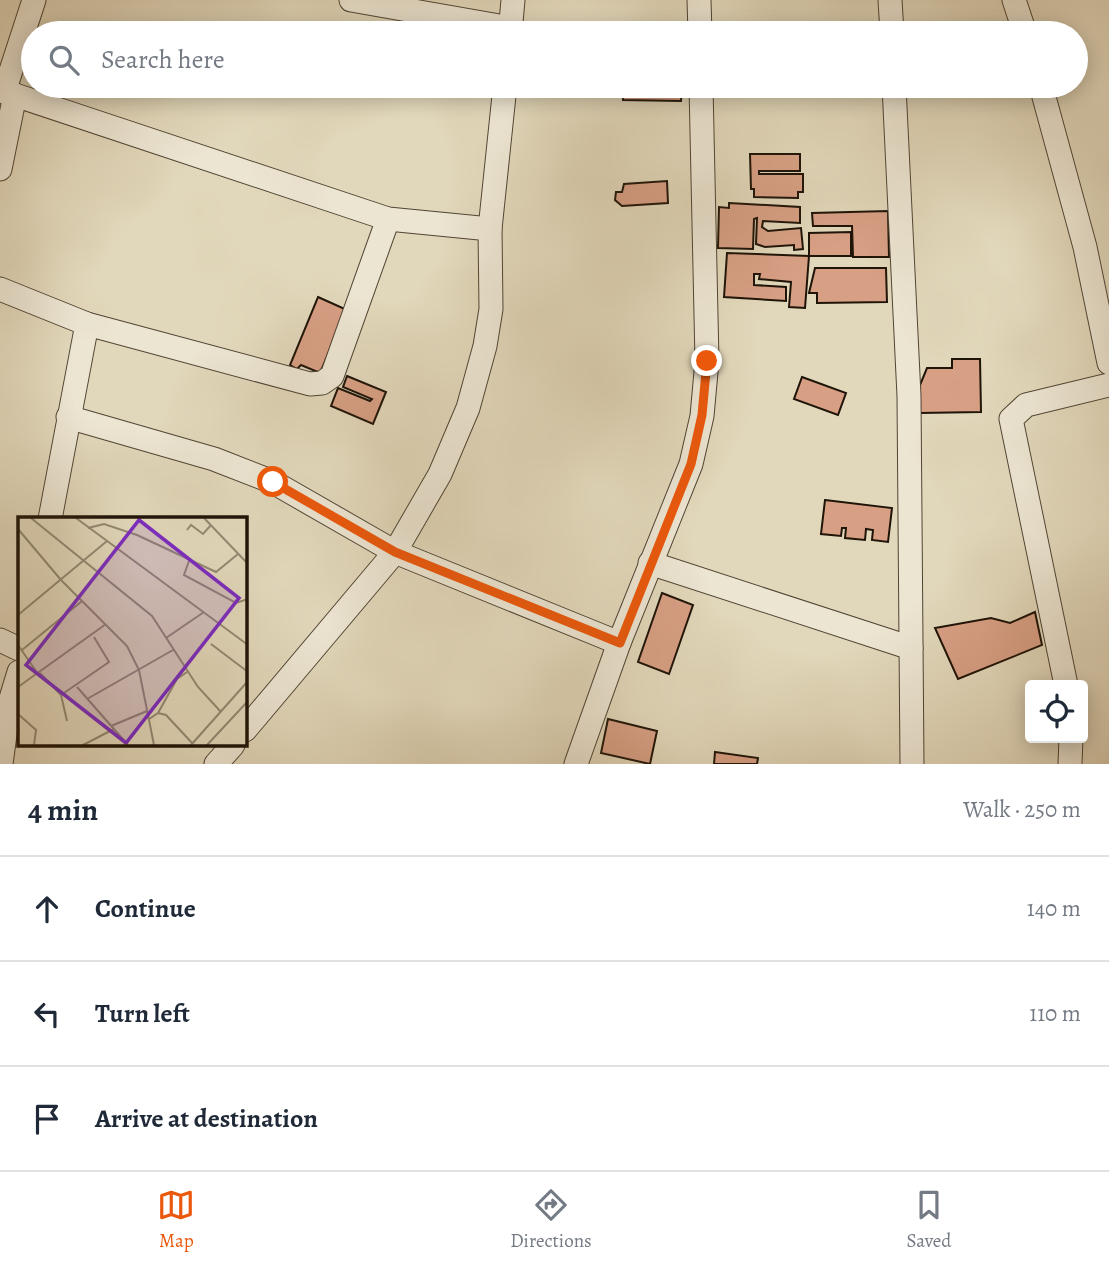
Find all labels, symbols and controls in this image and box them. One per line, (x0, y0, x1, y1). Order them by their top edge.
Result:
search box (21, 21, 1088, 98)
icon: search (45, 41, 83, 79)
text: Search here (101, 42, 225, 77)
route end (691, 345, 722, 376)
route start (257, 466, 288, 497)
inset map (18, 517, 247, 746)
map controls (1025, 680, 1088, 743)
button: locate (1025, 680, 1088, 743)
text: 4 min (28, 790, 98, 830)
text: Walk · 250 m (963, 794, 1081, 825)
icon: ahead (28, 890, 66, 928)
text: Continue (95, 891, 196, 926)
text: 140 m (1027, 893, 1081, 924)
icon: left (28, 995, 66, 1033)
text: Turn left (95, 996, 190, 1031)
text: 110 m (1029, 998, 1081, 1029)
icon: arrive (28, 1100, 66, 1138)
text: Arrive at destination (95, 1101, 318, 1136)
tab: Map (157, 1186, 195, 1254)
tab: Directions (510, 1186, 592, 1254)
tab: Saved (907, 1186, 952, 1254)

